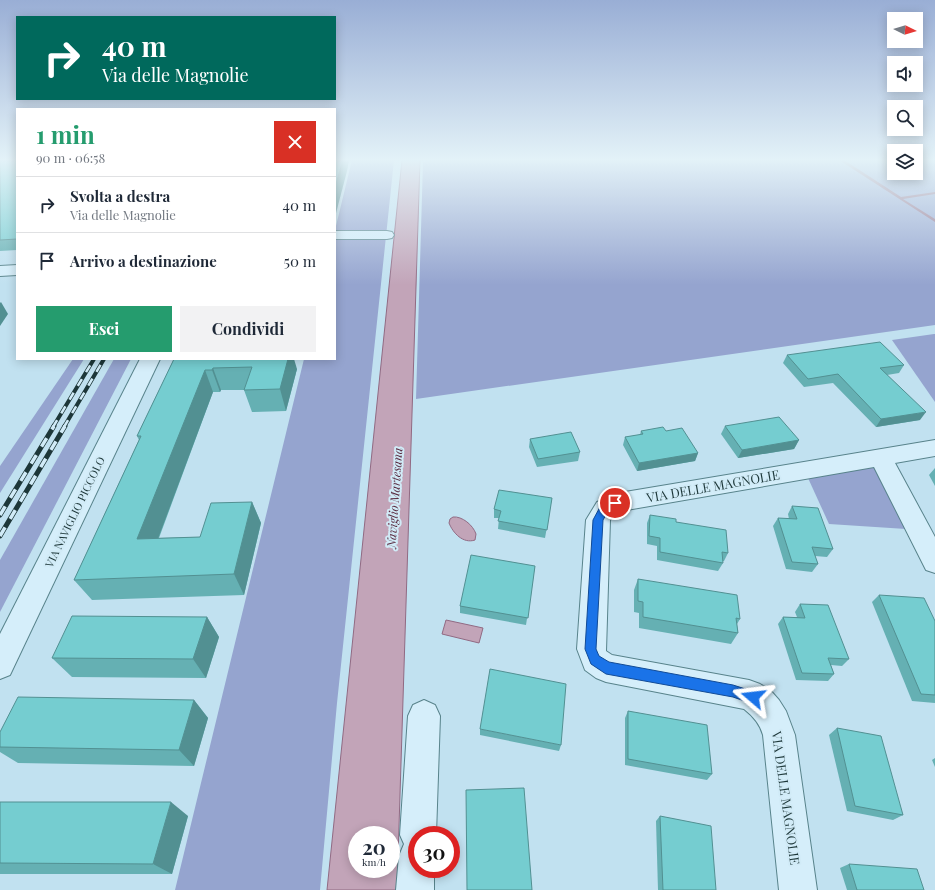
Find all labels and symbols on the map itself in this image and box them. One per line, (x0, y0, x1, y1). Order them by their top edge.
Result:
north arrow (887, 12, 923, 48)
water label: Naviglio Martesana (382, 447, 405, 550)
street label: VIA NAVIGLIO PICCOLO (41, 454, 108, 571)
street label: VIA DELLE MAGNOLIE (644, 465, 781, 506)
pin (598, 486, 632, 520)
position arrow (732, 676, 774, 718)
street label: VIA DELLE MAGNOLIE (769, 729, 804, 866)
speed limit sign: 30 (408, 826, 460, 878)

